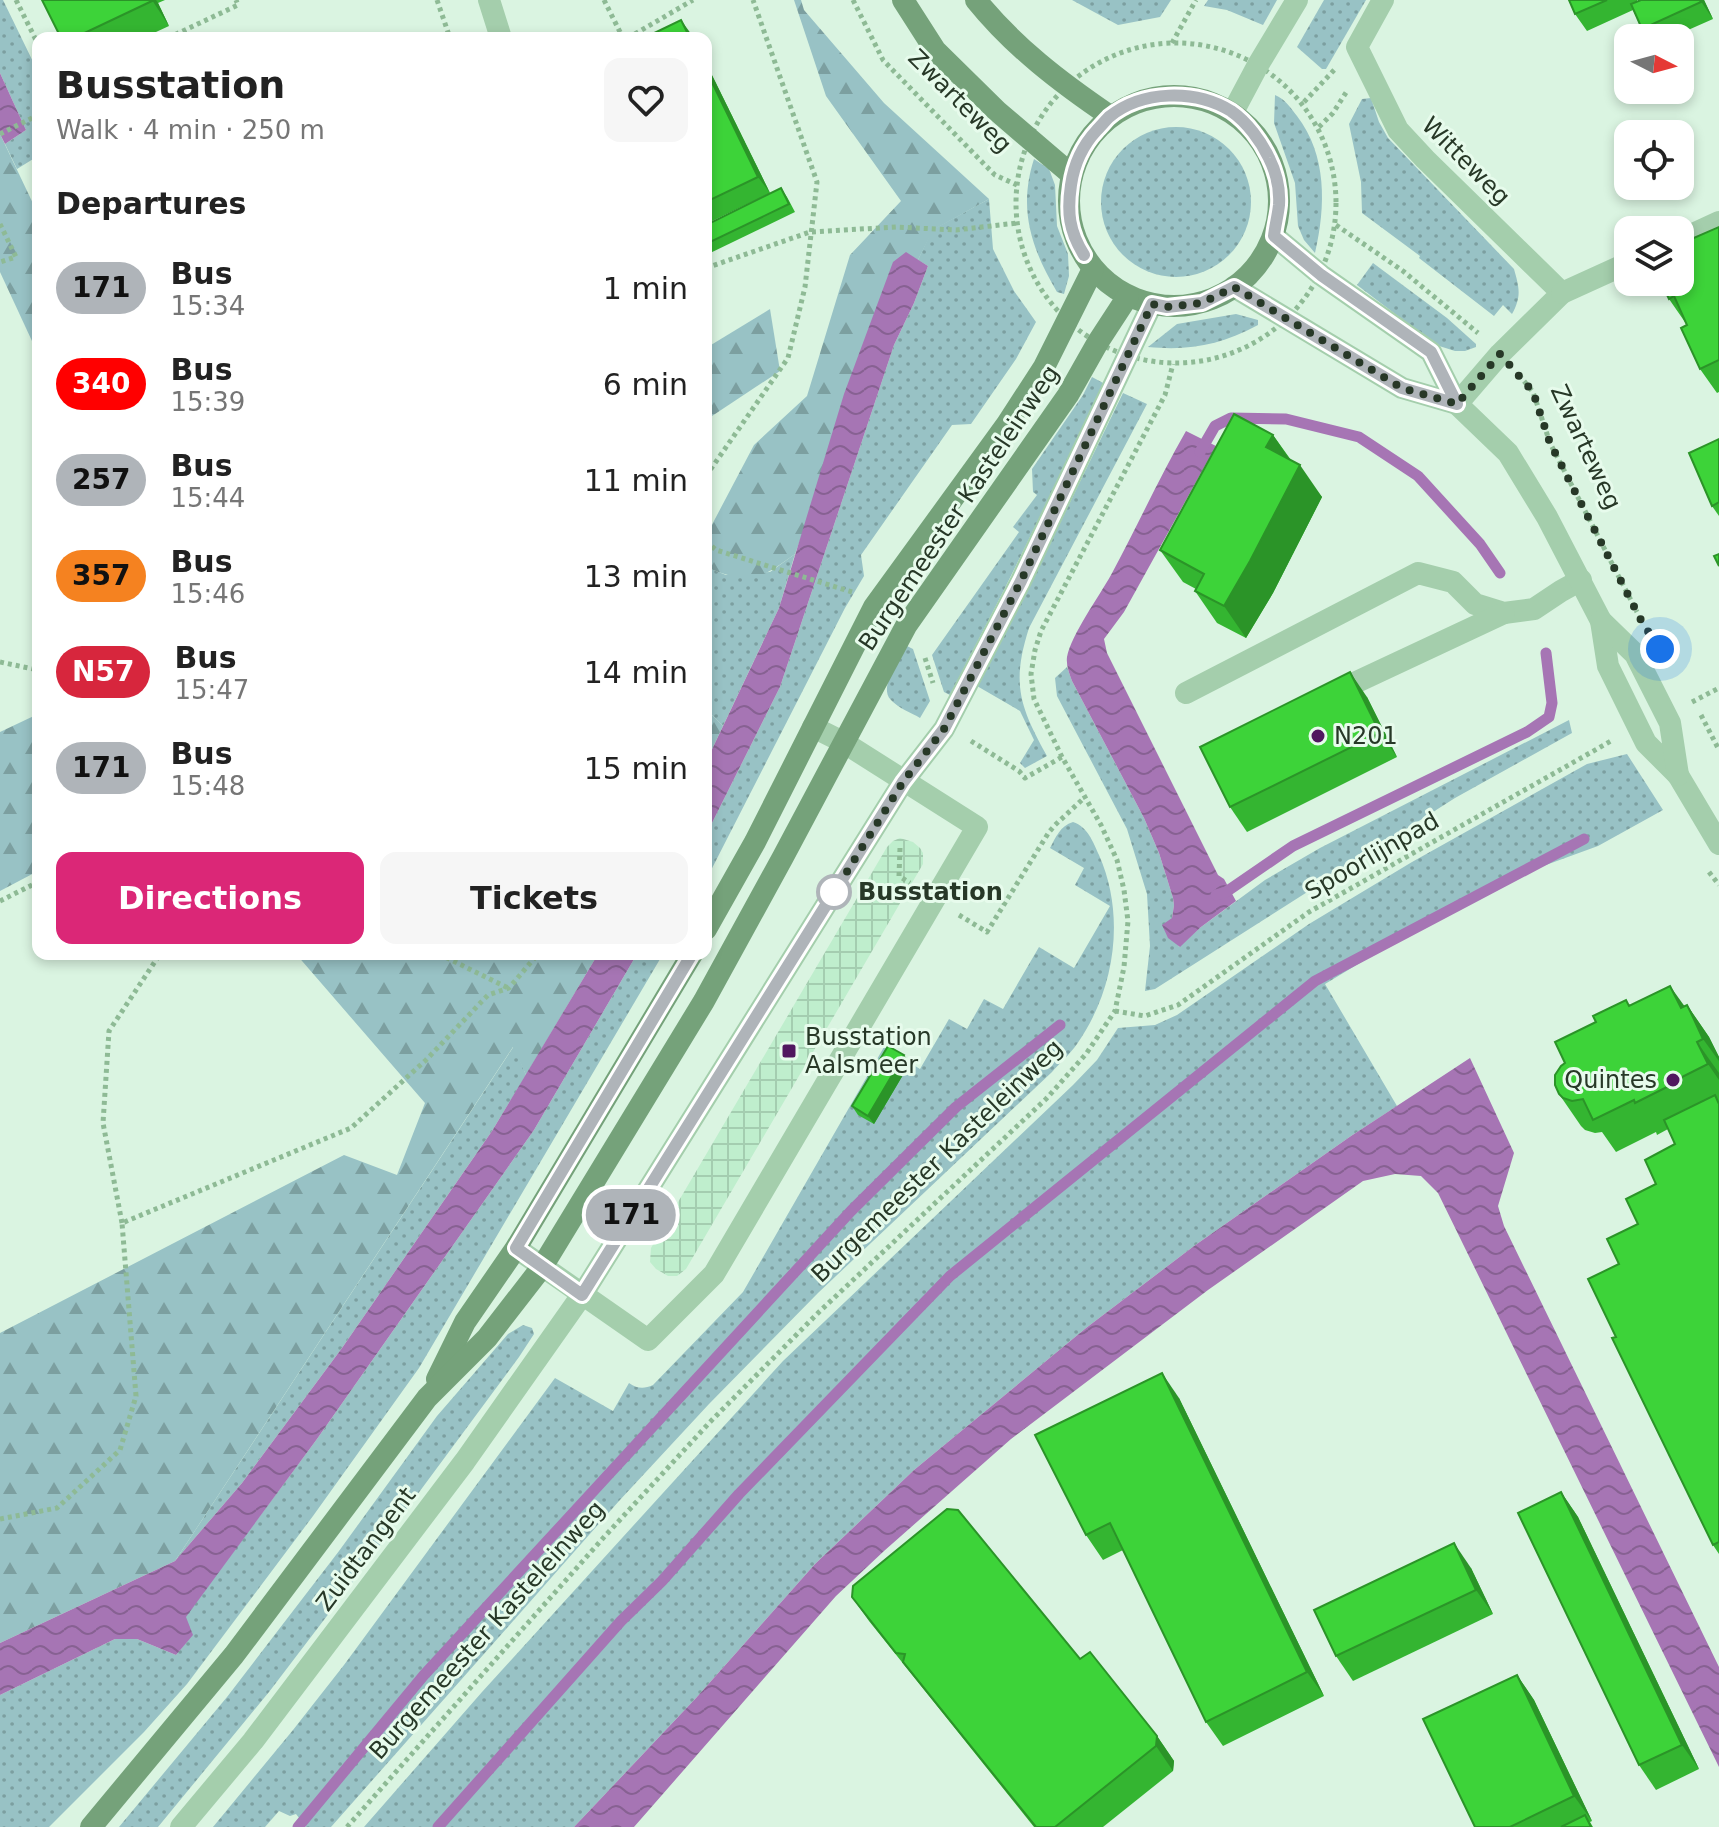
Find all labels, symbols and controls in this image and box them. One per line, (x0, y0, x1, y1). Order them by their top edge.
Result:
north arrow (1614, 24, 1694, 104)
map controls (1614, 24, 1694, 296)
street label: Zwarteweg (903, 44, 1017, 158)
button: heart (604, 58, 688, 142)
text: Busstation (56, 63, 285, 107)
street label: Witteweg (1416, 111, 1516, 211)
text: Walk · 4 min · 250 m (56, 115, 325, 145)
button: locate (1614, 120, 1694, 200)
text: Departures (56, 186, 246, 221)
button: layers (1614, 216, 1694, 296)
text: Bus (170, 256, 233, 291)
text: 171 (72, 271, 130, 304)
text: 1 min (603, 271, 688, 306)
text: 15:34 (170, 291, 245, 321)
text: Bus (170, 352, 233, 387)
street label: Burgemeester Kasteleinweg (853, 360, 1065, 656)
text: 340 (72, 367, 130, 400)
text: 6 min (603, 367, 688, 402)
street label: Zwarteweg (1545, 380, 1627, 514)
text: 15:39 (170, 387, 245, 417)
text: Bus (170, 448, 233, 483)
text: 257 (72, 463, 130, 496)
text: 11 min (584, 463, 688, 498)
text: 15:44 (170, 483, 245, 513)
text: Bus (170, 544, 233, 579)
text: 357 (72, 559, 130, 592)
text: 13 min (584, 559, 688, 594)
text: 15:46 (170, 579, 245, 609)
your location (1640, 629, 1680, 669)
text: Bus (174, 640, 237, 675)
text: N57 (72, 655, 134, 688)
text: 14 min (584, 655, 688, 690)
text: 15:47 (174, 675, 249, 705)
place label: N201 (1334, 722, 1398, 750)
marker: N201 (1309, 727, 1327, 745)
text: Bus (170, 736, 233, 771)
text: 171 (72, 751, 130, 784)
text: 15 min (584, 751, 688, 786)
text: 15:48 (170, 771, 245, 801)
street label: Spoorlijnpad (1300, 806, 1444, 906)
button: Directions (56, 852, 364, 944)
button: Tickets (380, 852, 688, 944)
marker: Busstation (817, 875, 851, 909)
place label: Busstation (858, 878, 1003, 906)
place label: Busstation Aalsmeer (805, 1023, 932, 1079)
street label: Burgemeester Kasteleinweg (806, 1034, 1068, 1288)
marker: Busstation Aalsmeer (780, 1042, 798, 1060)
place label: Quintes (1564, 1066, 1657, 1094)
marker: Quintes (1664, 1071, 1682, 1089)
line badge: 171 (585, 1189, 677, 1241)
text: 171 (602, 1198, 660, 1231)
street label: Zuidtangent (310, 1482, 422, 1616)
street label: Burgemeester Kasteleinweg (364, 1495, 610, 1765)

